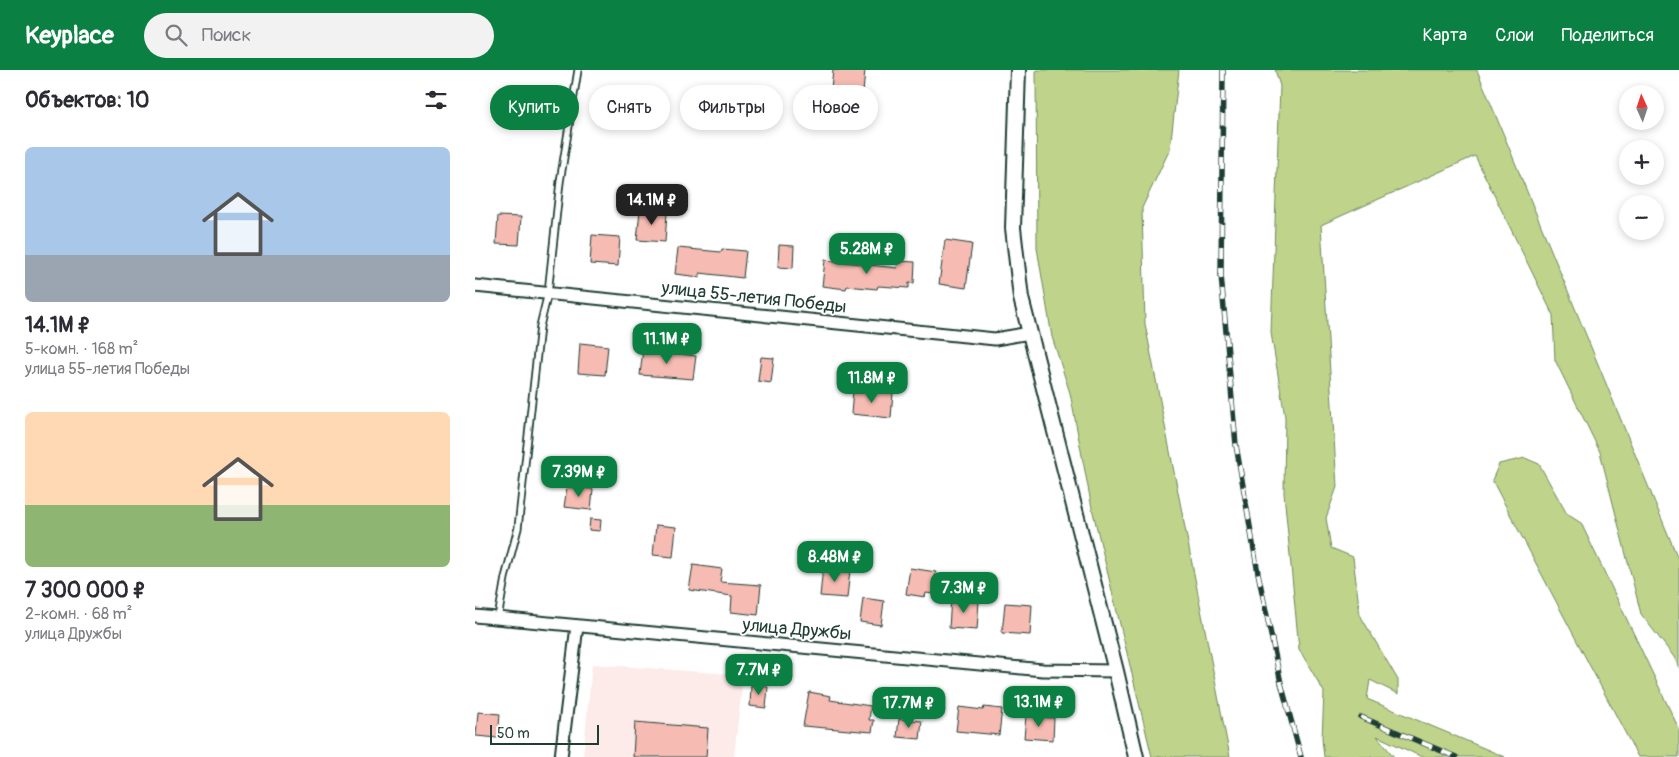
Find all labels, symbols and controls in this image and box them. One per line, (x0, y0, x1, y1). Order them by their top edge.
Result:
search box (144, 13, 494, 58)
text: Keyplace (25, 21, 114, 50)
icon: search (162, 21, 190, 49)
text: Поиск (202, 23, 251, 47)
text: Карта (1423, 24, 1467, 47)
text: Слои (1495, 24, 1533, 47)
text: Поделиться (1561, 24, 1654, 47)
chip: Купить (490, 85, 579, 130)
chip: Снять (589, 85, 670, 130)
chip: Фильтры (680, 85, 783, 130)
chip: Новое (793, 85, 878, 130)
north arrow (1619, 85, 1664, 130)
map controls (1619, 85, 1664, 240)
icon: filters (422, 86, 450, 114)
text: Объектов: 10 (25, 87, 149, 114)
button: + (1619, 140, 1664, 185)
icon: home (193, 179, 283, 269)
pin: 14.1M ₽ (606, 184, 698, 226)
text: 14.1M ₽ (627, 190, 677, 210)
button: − (1619, 195, 1664, 240)
pin: 5.28M ₽ (821, 232, 913, 275)
text: 5.28M ₽ (840, 239, 894, 259)
street label: улица 55-летия Победы (659, 276, 847, 319)
text: 14.1M ₽ (25, 312, 90, 339)
pin: 11.1M ₽ (621, 322, 713, 365)
text: 11.1M ₽ (644, 329, 690, 349)
text: 5-комн. · 168 m² (25, 339, 138, 359)
text: улица 55-летия Победы (25, 359, 190, 379)
pin: 11.8M ₽ (826, 362, 918, 404)
text: 11.8M ₽ (848, 368, 896, 388)
icon: home (193, 444, 283, 534)
pin: 7.39M ₽ (533, 456, 625, 498)
text: 7.39M ₽ (552, 462, 606, 482)
pin: 8.48M ₽ (789, 540, 881, 583)
text: 8.48M ₽ (808, 547, 862, 567)
pin: 7.3M ₽ (923, 572, 1005, 614)
text: 7 300 000 ₽ (25, 577, 146, 604)
text: 7.3M ₽ (941, 578, 987, 598)
text: 2-комн. · 68 m² (25, 604, 132, 624)
street label: улица Дружбы (741, 613, 852, 646)
text: улица Дружбы (25, 624, 122, 644)
pin: 7.7M ₽ (718, 654, 800, 696)
text: 7.7M ₽ (736, 660, 782, 680)
pin: 17.7M ₽ (863, 686, 955, 729)
pin: 13.1M ₽ (993, 686, 1085, 728)
text: 13.1M ₽ (1014, 692, 1064, 712)
text: 17.7M ₽ (883, 693, 935, 713)
scale bar (490, 722, 599, 745)
text: 50 m (497, 725, 530, 742)

